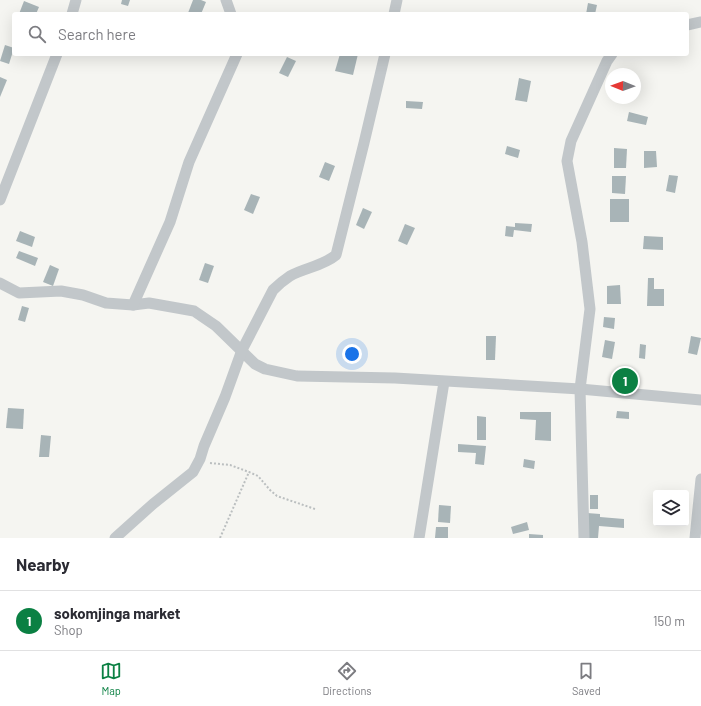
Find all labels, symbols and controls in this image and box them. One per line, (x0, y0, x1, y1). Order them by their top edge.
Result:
search box (12, 12, 689, 56)
icon: search (26, 23, 48, 45)
text: Search here (58, 25, 136, 43)
north arrow (605, 68, 641, 104)
your location (342, 344, 362, 364)
pin: 1 (612, 366, 638, 396)
map controls (653, 490, 689, 526)
button: layers (653, 490, 689, 526)
text: Nearby (16, 554, 70, 574)
text: sokomjinga market (54, 604, 180, 622)
text: 1 (27, 613, 31, 629)
text: 150 m (653, 613, 685, 629)
text: Shop (54, 622, 83, 638)
tab: Map (100, 660, 122, 697)
tab: Directions (322, 660, 372, 697)
tab: Saved (572, 660, 601, 697)

